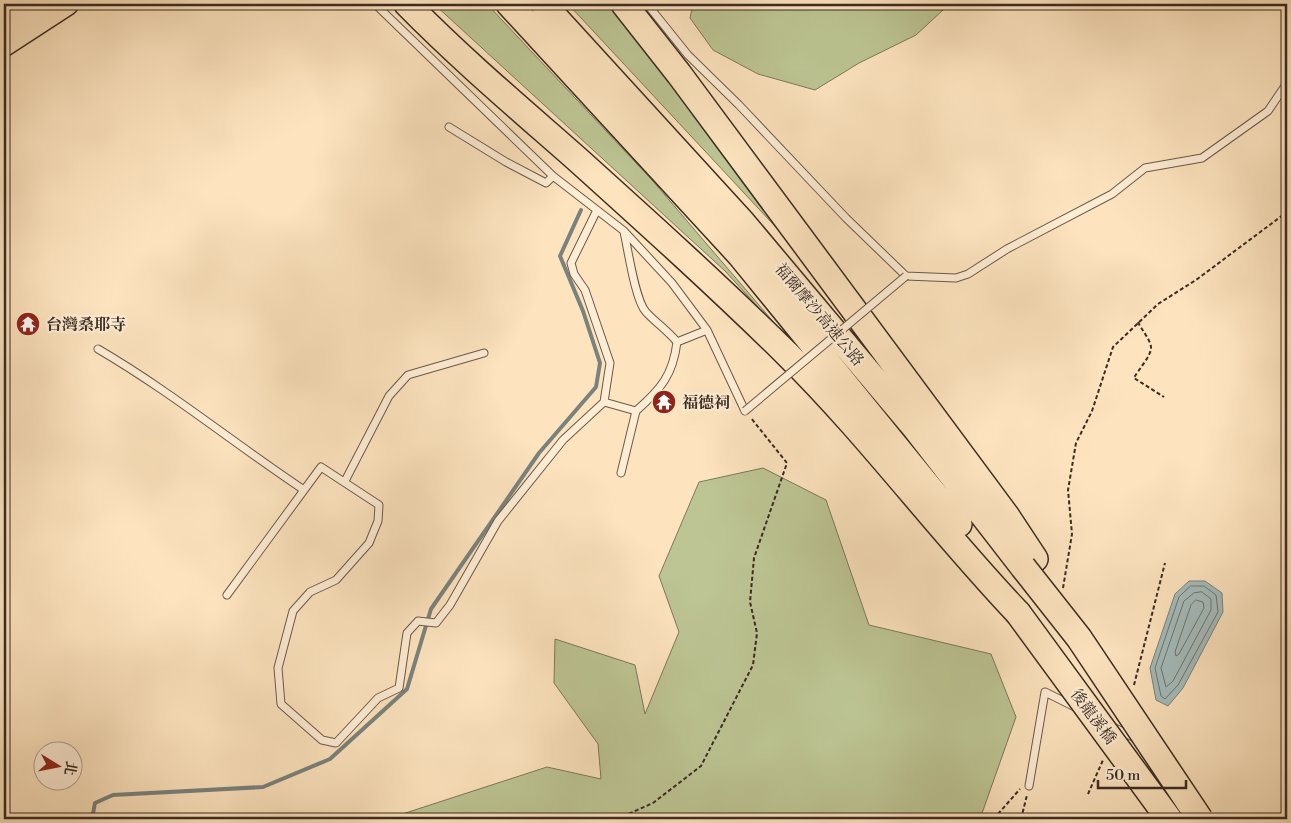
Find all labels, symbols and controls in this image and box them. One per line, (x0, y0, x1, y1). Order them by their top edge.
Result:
street label: 福爾摩沙高速公路 (770, 259, 868, 370)
temple icon: 台灣桑耶寺 (15, 311, 41, 337)
place label: 台灣桑耶寺 (46, 315, 126, 335)
temple icon: 福德祠 (651, 389, 677, 415)
place label: 福德祠 (682, 393, 730, 413)
street label: 後龍溪橋 (1066, 685, 1120, 748)
north arrow (32, 740, 82, 790)
scale bar (1098, 758, 1186, 790)
text: 北 (60, 760, 80, 777)
text: 50 m (1106, 766, 1140, 785)

